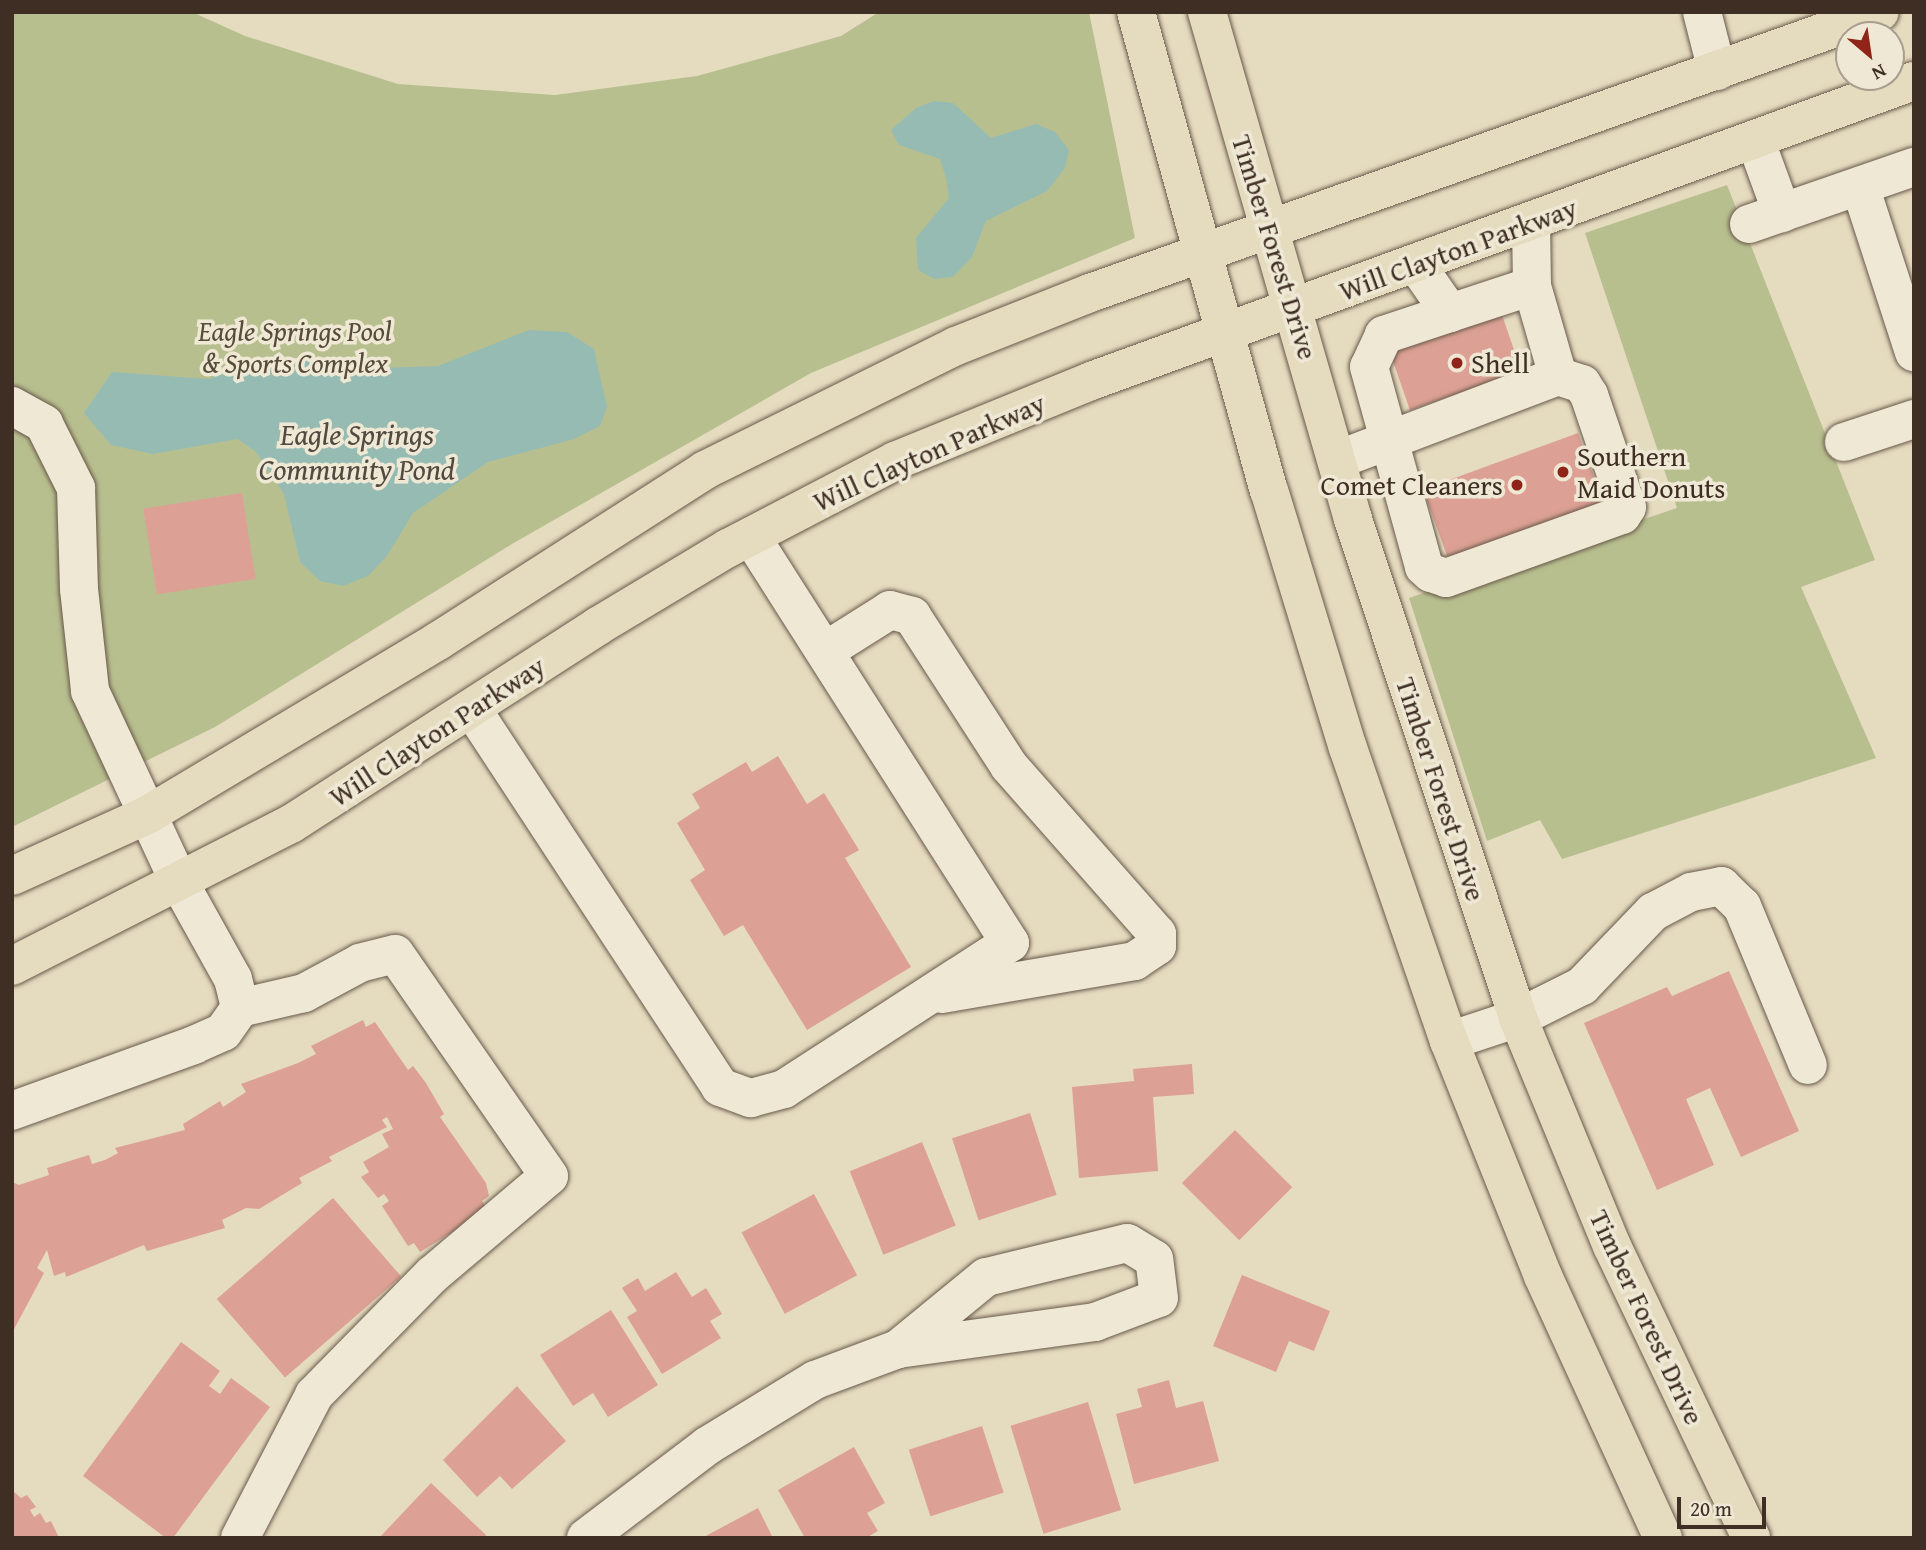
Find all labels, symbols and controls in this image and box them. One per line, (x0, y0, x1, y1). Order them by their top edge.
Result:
north arrow (1835, 21, 1905, 91)
text: N (1867, 57, 1892, 88)
street label: Timber Forest Drive (1225, 131, 1325, 363)
street label: Will Clayton Parkway (1335, 190, 1581, 308)
park label: Eagle Springs Pool & Sports Complex (198, 314, 392, 380)
place label: Shell (1471, 346, 1529, 380)
marker: Shell (1449, 355, 1465, 371)
street label: Will Clayton Parkway (808, 386, 1050, 518)
water label: Eagle Springs Community Pond (259, 416, 455, 486)
place label: Southern Maid Donuts (1577, 439, 1725, 505)
marker: Southern Maid Donuts (1555, 464, 1571, 480)
place label: Comet Cleaners (1320, 468, 1503, 502)
marker: Comet Cleaners (1509, 477, 1525, 493)
street label: Will Clayton Parkway (323, 649, 551, 813)
street label: Timber Forest Drive (1389, 673, 1493, 905)
street label: Timber Forest Drive (1583, 1204, 1711, 1430)
scale bar (1681, 1484, 1770, 1528)
text: 20 m (1690, 1493, 1732, 1524)

